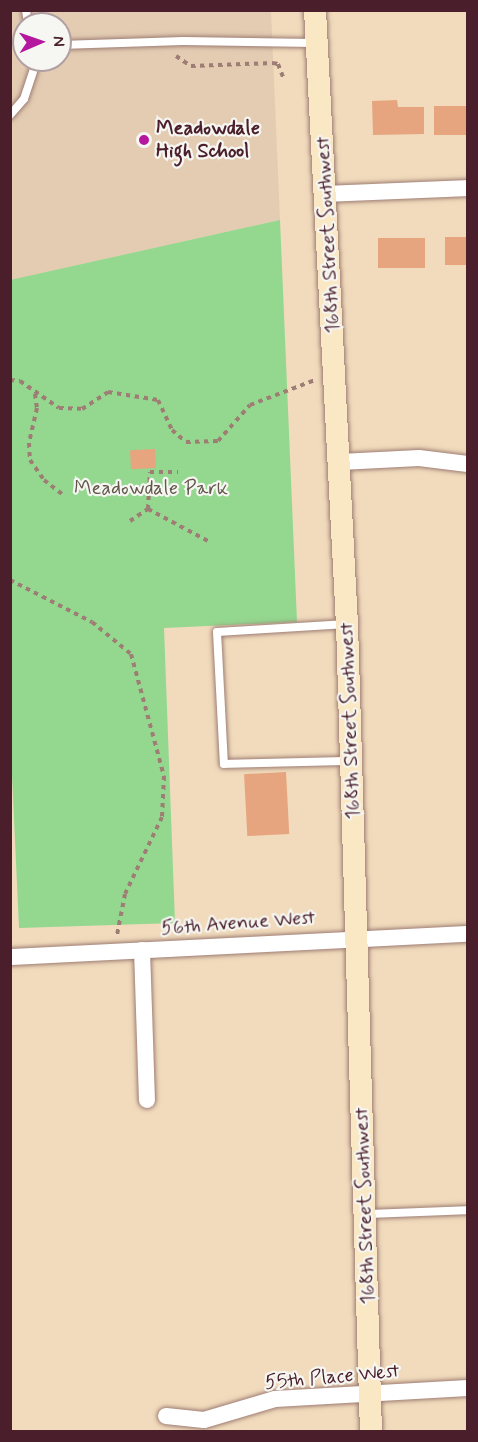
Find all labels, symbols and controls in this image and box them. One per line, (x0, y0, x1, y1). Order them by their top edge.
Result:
north arrow (12, 12, 72, 72)
text: N (48, 36, 69, 47)
place label: Meadowdale High School (156, 116, 260, 163)
marker: Meadowdale High School (137, 133, 151, 147)
street label: 168th Street Southwest (311, 136, 345, 334)
park label: Meadowdale Park (76, 476, 226, 500)
street label: 168th Street Southwest (335, 622, 365, 820)
street label: 56th Avenue West (160, 906, 316, 940)
street label: 168th Street Southwest (350, 1107, 380, 1305)
street label: 55th Place West (264, 1359, 400, 1395)

